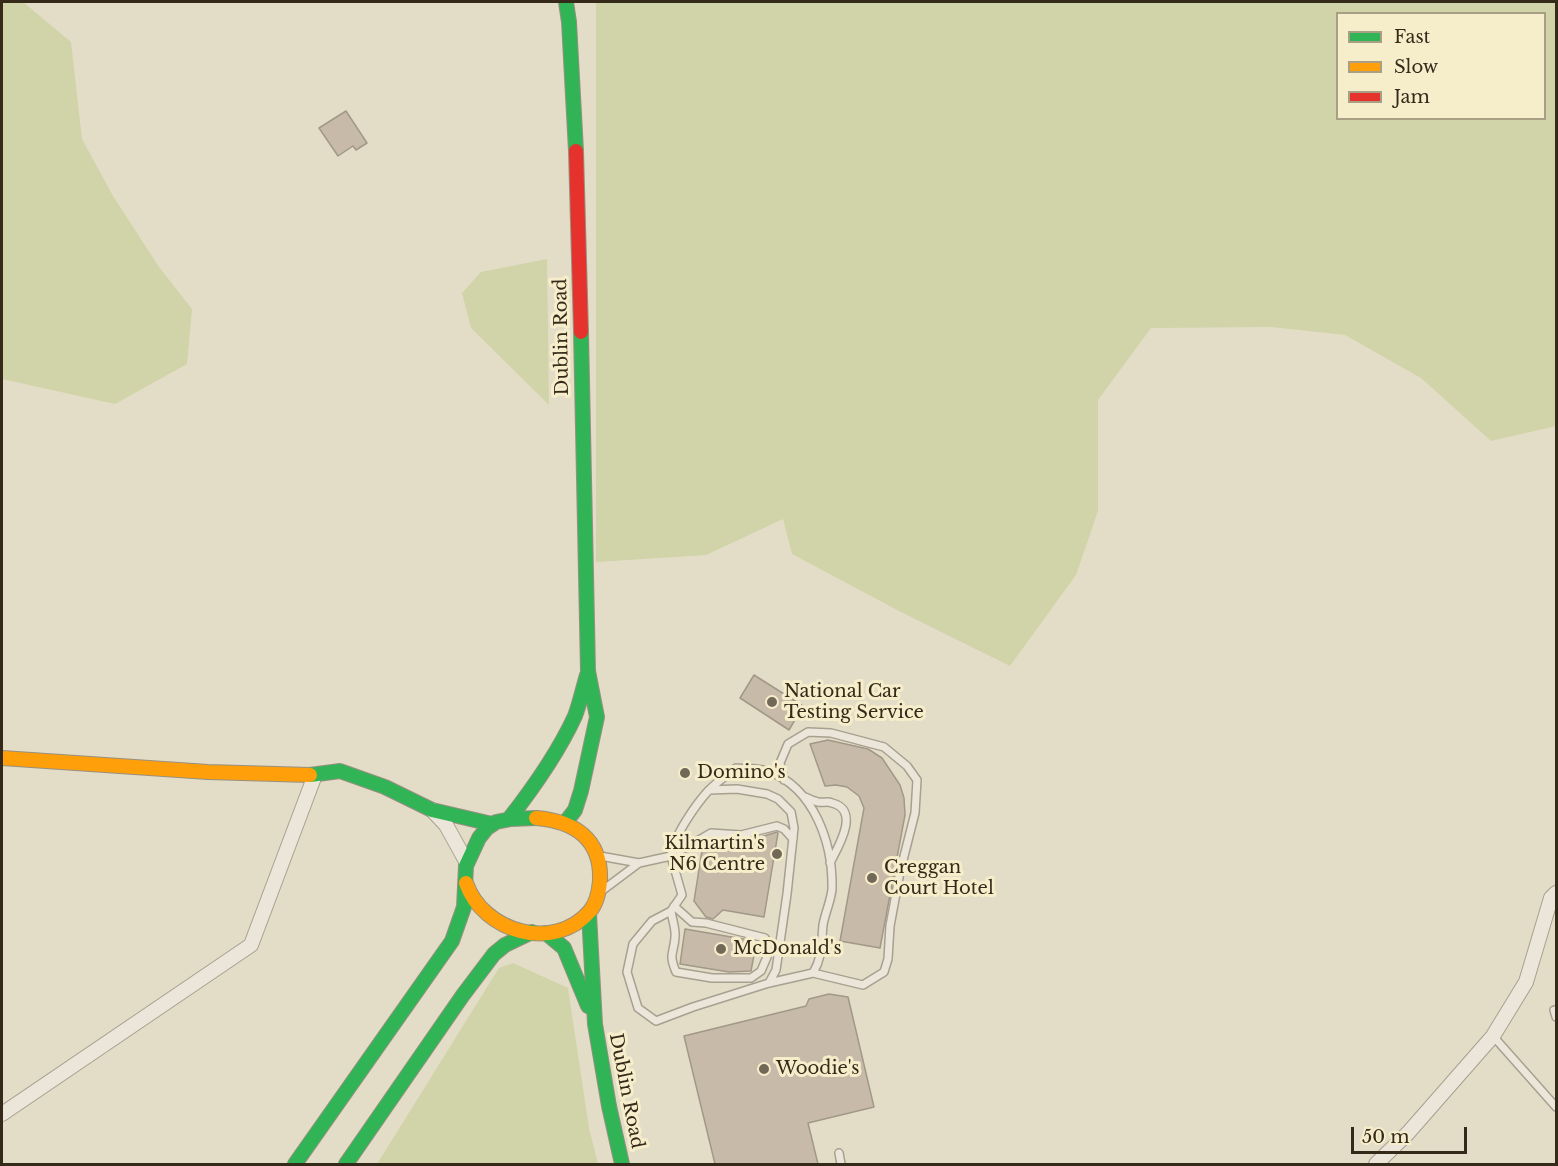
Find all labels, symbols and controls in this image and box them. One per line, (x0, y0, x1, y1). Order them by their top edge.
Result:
legend (1336, 12, 1546, 120)
text: Fast (1394, 26, 1430, 48)
text: Slow (1394, 56, 1438, 78)
text: Jam (1394, 86, 1430, 108)
street label: Dublin Road (550, 278, 574, 396)
place label: National Car Testing Service (784, 681, 924, 724)
marker: National Car Testing Service (765, 695, 779, 709)
place label: Domino's (697, 762, 786, 784)
marker: Domino's (678, 766, 692, 780)
place label: Kilmartin's N6 Centre (664, 833, 765, 876)
marker: Kilmartin's N6 Centre (770, 847, 784, 861)
place label: Creggan Court Hotel (884, 857, 994, 900)
marker: Creggan Court Hotel (865, 871, 879, 885)
place label: McDonald's (733, 938, 842, 960)
marker: McDonald's (714, 942, 728, 956)
street label: Dublin Road (604, 1031, 648, 1151)
place label: Woodie's (776, 1058, 859, 1080)
marker: Woodie's (757, 1062, 771, 1076)
scale bar (1354, 1115, 1470, 1153)
text: 50 m (1362, 1126, 1410, 1148)

